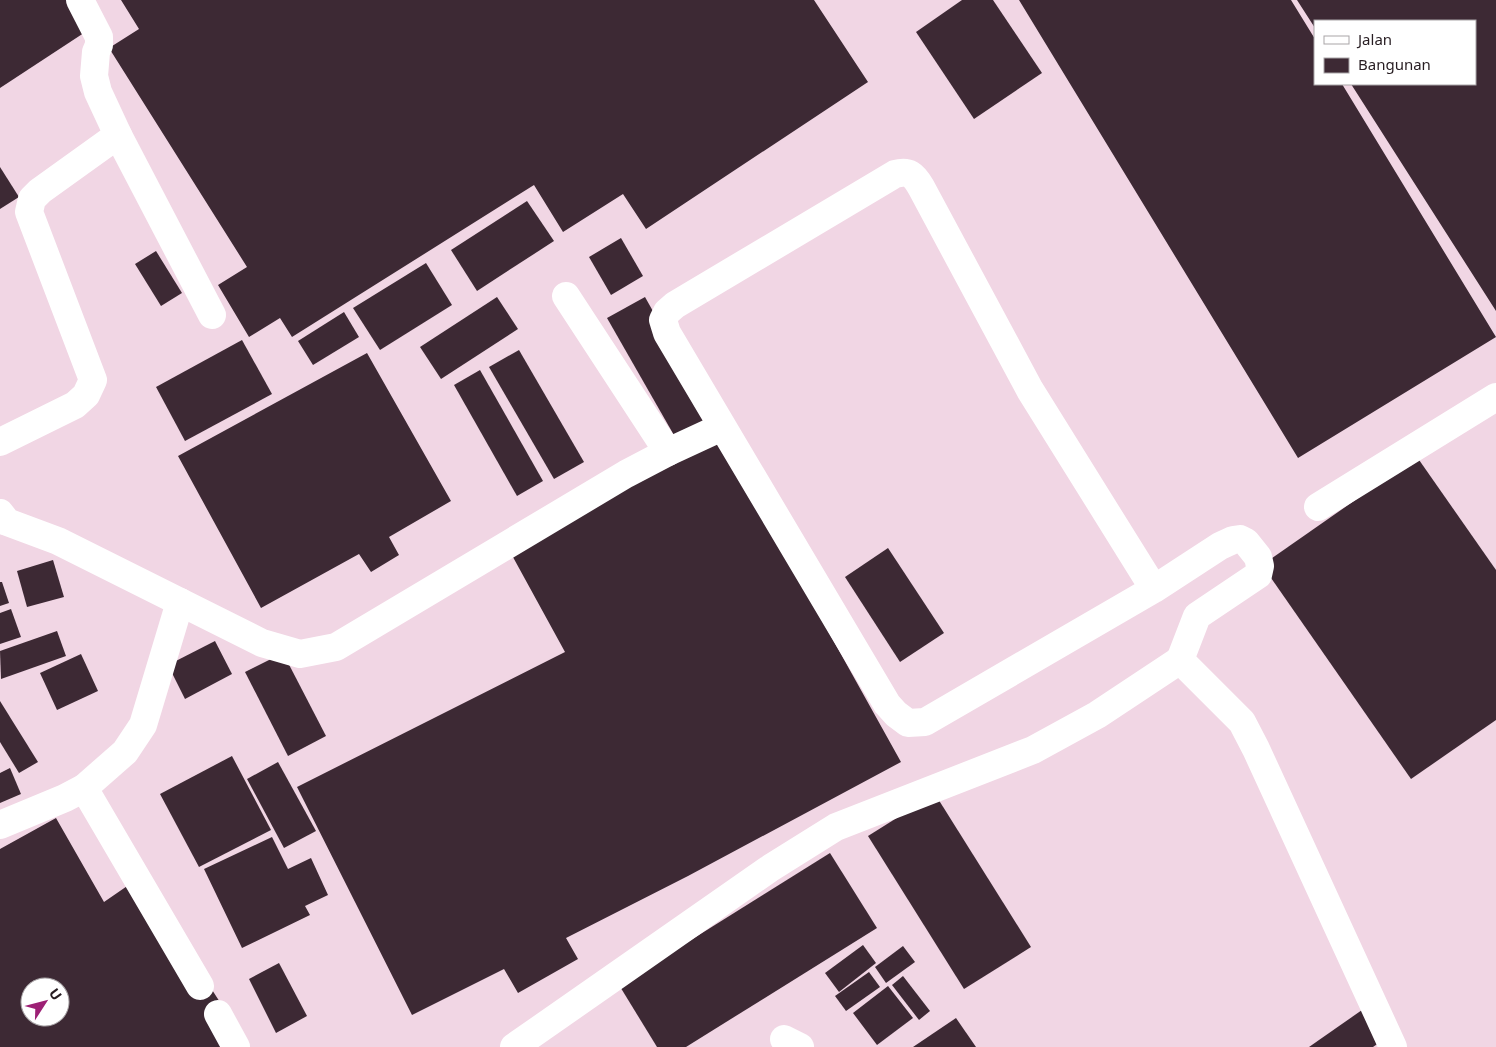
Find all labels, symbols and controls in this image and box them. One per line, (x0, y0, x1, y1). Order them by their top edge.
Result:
legend (1314, 20, 1476, 85)
text: Jalan (1356, 29, 1392, 49)
text: Bangunan (1358, 54, 1431, 74)
north arrow (20, 977, 70, 1027)
text: U (45, 984, 67, 1004)

